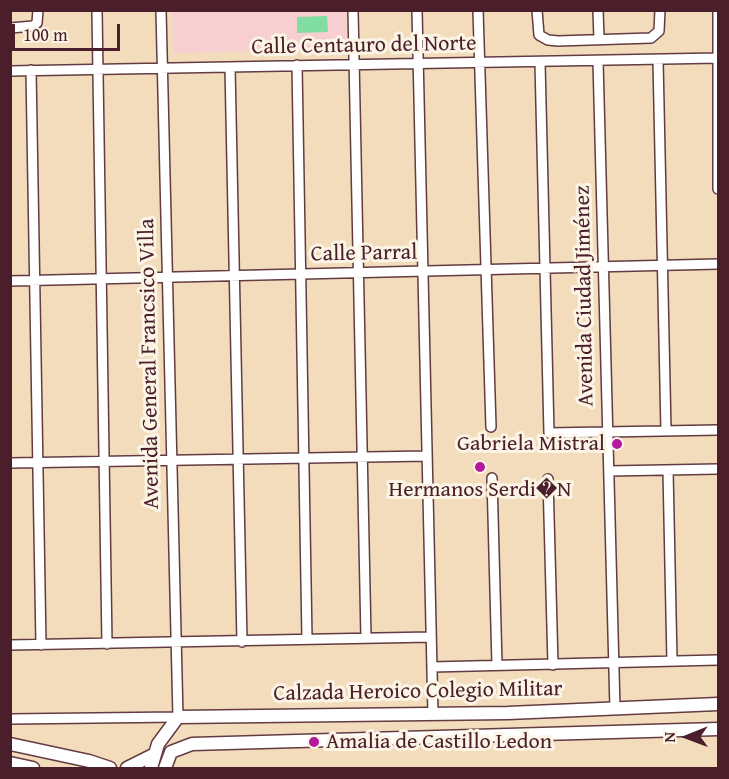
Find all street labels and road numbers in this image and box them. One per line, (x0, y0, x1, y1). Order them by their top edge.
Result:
street label: Calle Centauro del Norte (251, 31, 477, 61)
street label: Avenida Ciudad Jiménez (570, 185, 600, 407)
street label: Avenida General Francsico Villa (134, 218, 166, 510)
street label: Calle Parral (310, 240, 418, 268)
street label: Calzada Heroico Colegio Militar (273, 676, 563, 708)

